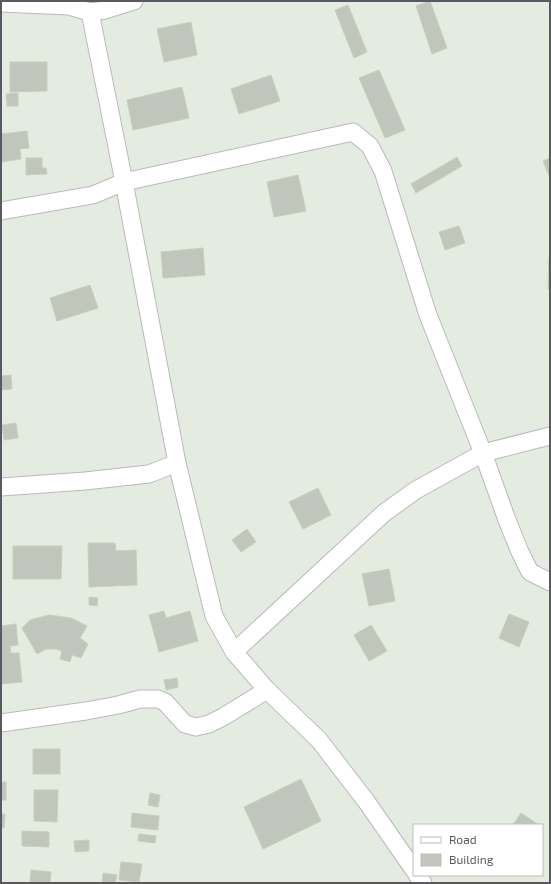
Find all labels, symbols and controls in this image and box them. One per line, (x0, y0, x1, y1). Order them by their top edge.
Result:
legend (413, 824, 543, 876)
text: Road (449, 832, 477, 846)
text: Building (449, 852, 494, 866)

